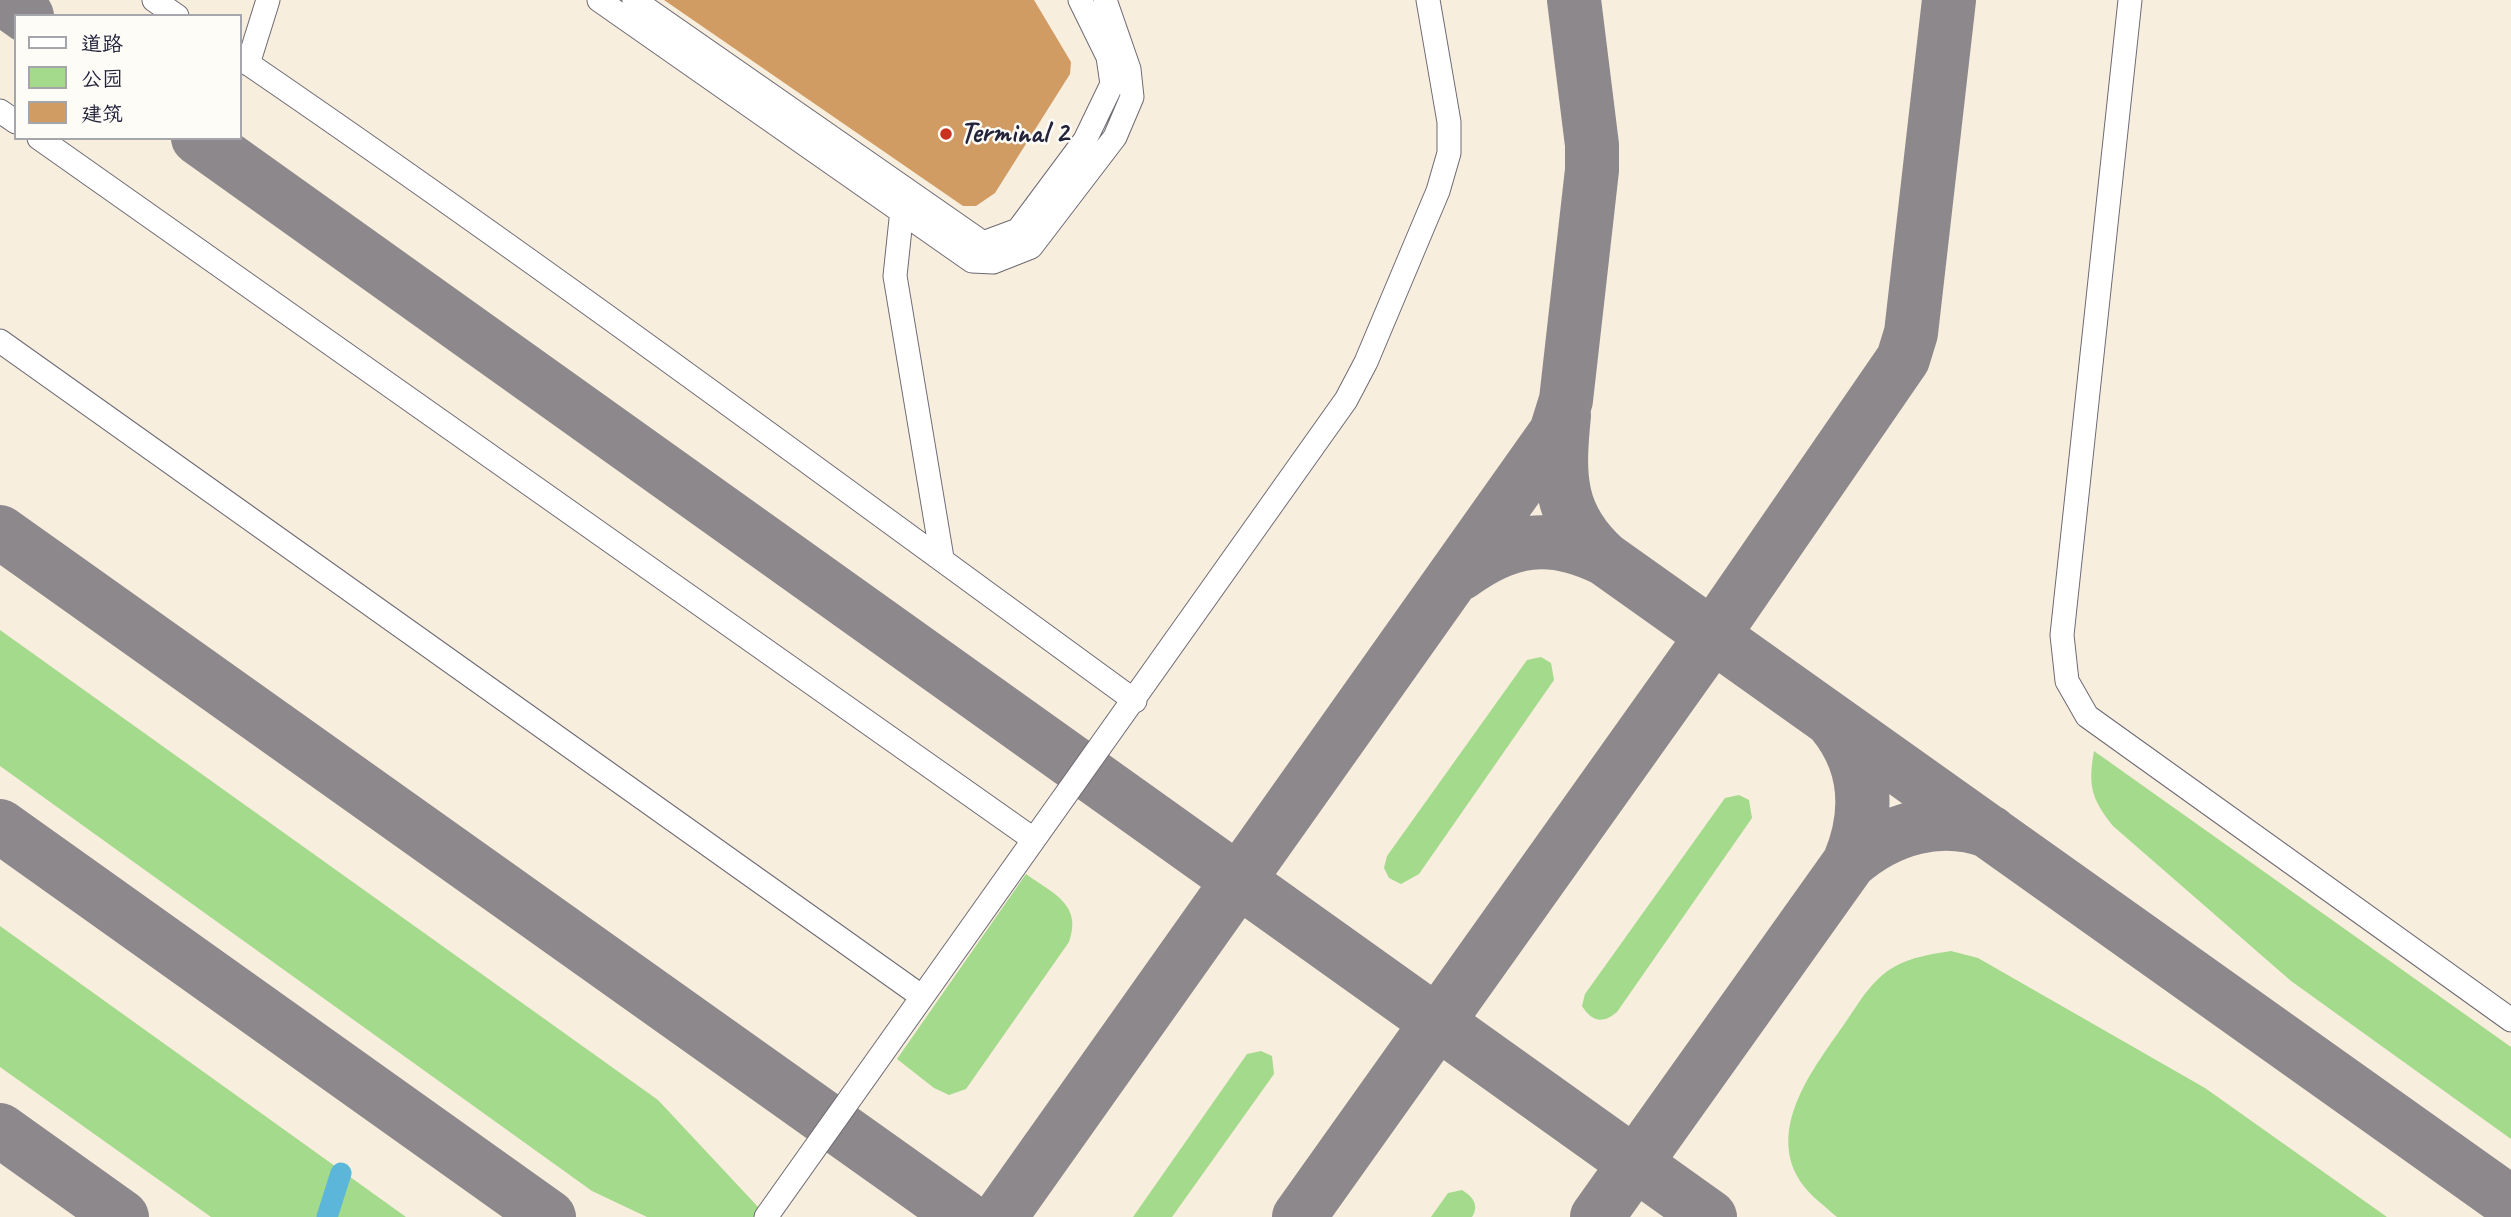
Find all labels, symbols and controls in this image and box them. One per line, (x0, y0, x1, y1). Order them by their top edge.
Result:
legend (14, 14, 242, 140)
text: 道路 (81, 31, 123, 57)
text: 公园 (81, 66, 123, 92)
text: 建筑 (81, 101, 123, 127)
place label: Terminal 2 (960, 116, 1069, 152)
marker: Terminal 2 (938, 126, 954, 142)

